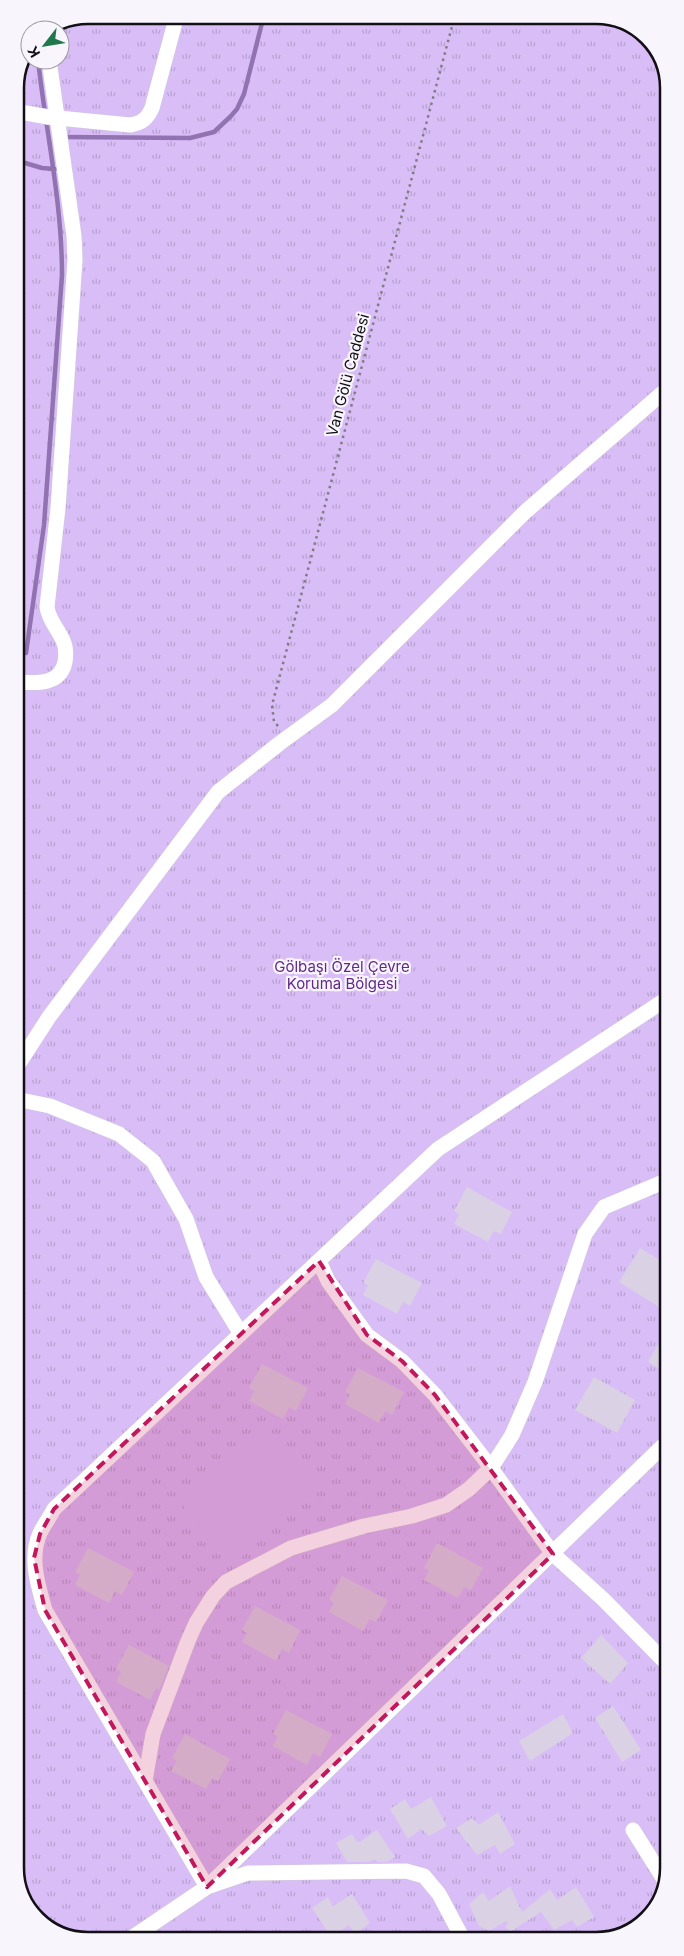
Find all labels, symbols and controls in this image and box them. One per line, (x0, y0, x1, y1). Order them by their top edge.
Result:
north arrow (20, 20, 70, 70)
text: K (24, 43, 43, 61)
street label: Van Gölü Caddesi (322, 312, 373, 438)
park label: Gölbaşı Özel Çevre Koruma Bölgesi (274, 957, 410, 993)

